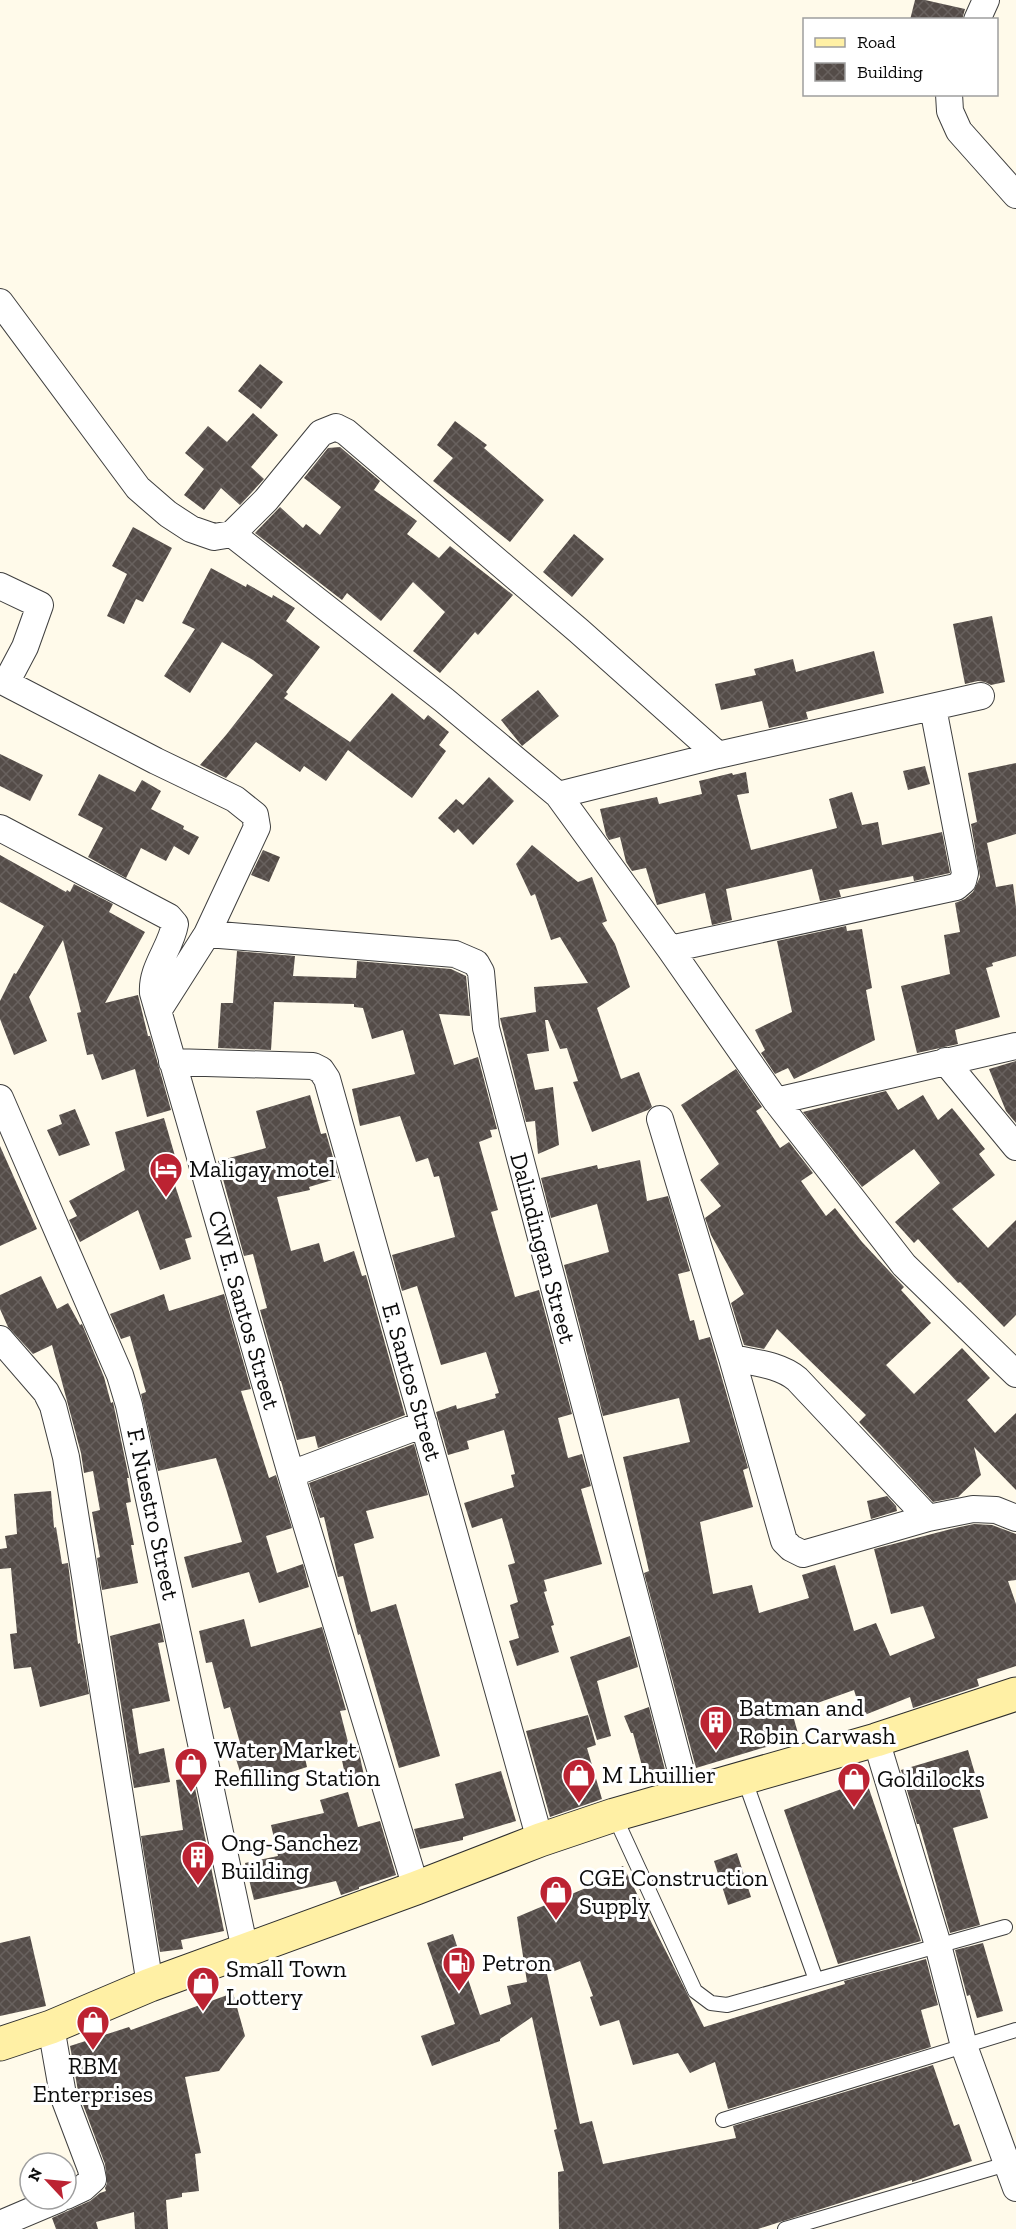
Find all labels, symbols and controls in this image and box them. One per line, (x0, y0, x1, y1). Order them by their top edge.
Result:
legend (803, 18, 998, 96)
text: Road (857, 31, 896, 53)
text: Building (857, 61, 923, 83)
street label: Dalindingan Street (504, 1149, 583, 1346)
hotel icon: Maligay motel (148, 1151, 184, 1198)
place label: Maligay motel (189, 1154, 336, 1183)
street label: CW E. Santos Street (202, 1207, 287, 1413)
street label: E. Santos Street (376, 1299, 449, 1464)
street label: F. Nuestro Street (121, 1425, 186, 1602)
place label: Batman and Robin Carwash (739, 1693, 896, 1750)
building icon: Batman and Robin Carwash (698, 1704, 734, 1751)
place label: Water Market Refilling Station (214, 1735, 381, 1792)
shop icon: Water Market Refilling Station (173, 1746, 209, 1793)
shop icon: M Lhuillier (561, 1757, 597, 1804)
place label: M Lhuillier (602, 1760, 716, 1789)
shop icon: Goldilocks (836, 1761, 872, 1808)
place label: Goldilocks (877, 1764, 985, 1793)
place label: Ong-Sanchez Building (221, 1828, 359, 1885)
building icon: Ong-Sanchez Building (180, 1839, 216, 1886)
place label: CGE Construction Supply (579, 1863, 768, 1920)
shop icon: CGE Construction Supply (538, 1874, 574, 1921)
fuel station icon: Petron (441, 1945, 477, 1992)
place label: Petron (482, 1948, 552, 1977)
place label: Small Town Lottery (226, 1954, 347, 2011)
shop icon: Small Town Lottery (185, 1965, 221, 2012)
shop icon: RBM Enterprises (75, 2004, 111, 2051)
place label: RBM Enterprises (33, 2051, 153, 2108)
north arrow (18, 2151, 78, 2211)
text: N (24, 2165, 46, 2184)

